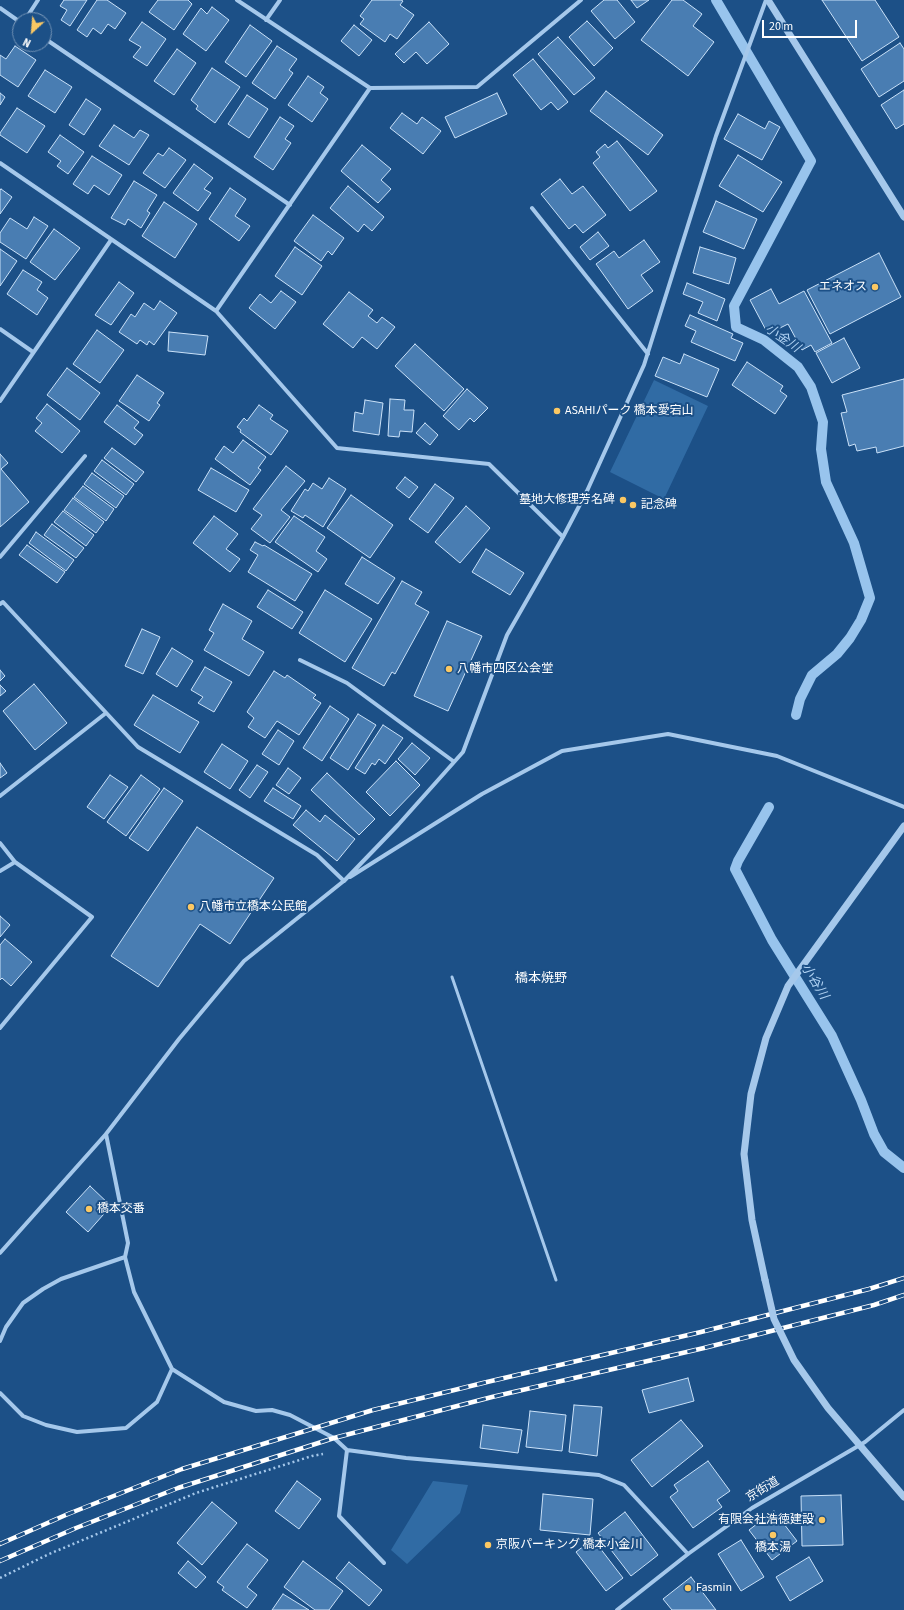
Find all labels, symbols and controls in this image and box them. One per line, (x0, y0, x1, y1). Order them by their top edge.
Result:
north arrow (12, 12, 52, 52)
scale bar (764, 12, 859, 38)
text: 20 m (769, 18, 793, 35)
text: N (20, 34, 34, 51)
place label: エネオス (819, 280, 867, 294)
marker: エネオス (870, 282, 880, 292)
water label: 小金川 (762, 321, 802, 357)
place label: ASAHIパーク 橋本愛宕山 (565, 404, 694, 418)
marker: ASAHIパーク 橋本愛宕山 (552, 406, 562, 416)
place label: 墓地大修理芳名碑 (519, 493, 615, 507)
marker: 墓地大修理芳名碑 (618, 495, 628, 505)
place label: 記念碑 (641, 498, 677, 512)
marker: 記念碑 (628, 500, 638, 510)
place label: 八幡市四区公会堂 (457, 662, 553, 676)
marker: 八幡市四区公会堂 (444, 664, 454, 674)
place label: 八幡市立橋本公民館 (199, 900, 307, 914)
marker: 八幡市立橋本公民館 (186, 902, 196, 912)
water label: 小谷川 (797, 961, 831, 1003)
district label: 橋本焼野 (515, 971, 567, 987)
place label: 橋本交番 (97, 1202, 145, 1216)
marker: 橋本交番 (84, 1204, 94, 1214)
street label: 京街道 (744, 1475, 782, 1505)
place label: 有限会社浩徳建設 (718, 1513, 814, 1527)
marker: 有限会社浩徳建設 (817, 1515, 827, 1525)
marker: 橋本湯 (768, 1530, 778, 1540)
place label: 京阪パーキング 橋本小金川 (496, 1538, 642, 1552)
marker: 京阪パーキング 橋本小金川 (483, 1540, 493, 1550)
place label: 橋本湯 (755, 1541, 791, 1555)
place label: Fasmin (696, 1581, 732, 1595)
marker: Fasmin (683, 1583, 693, 1593)

